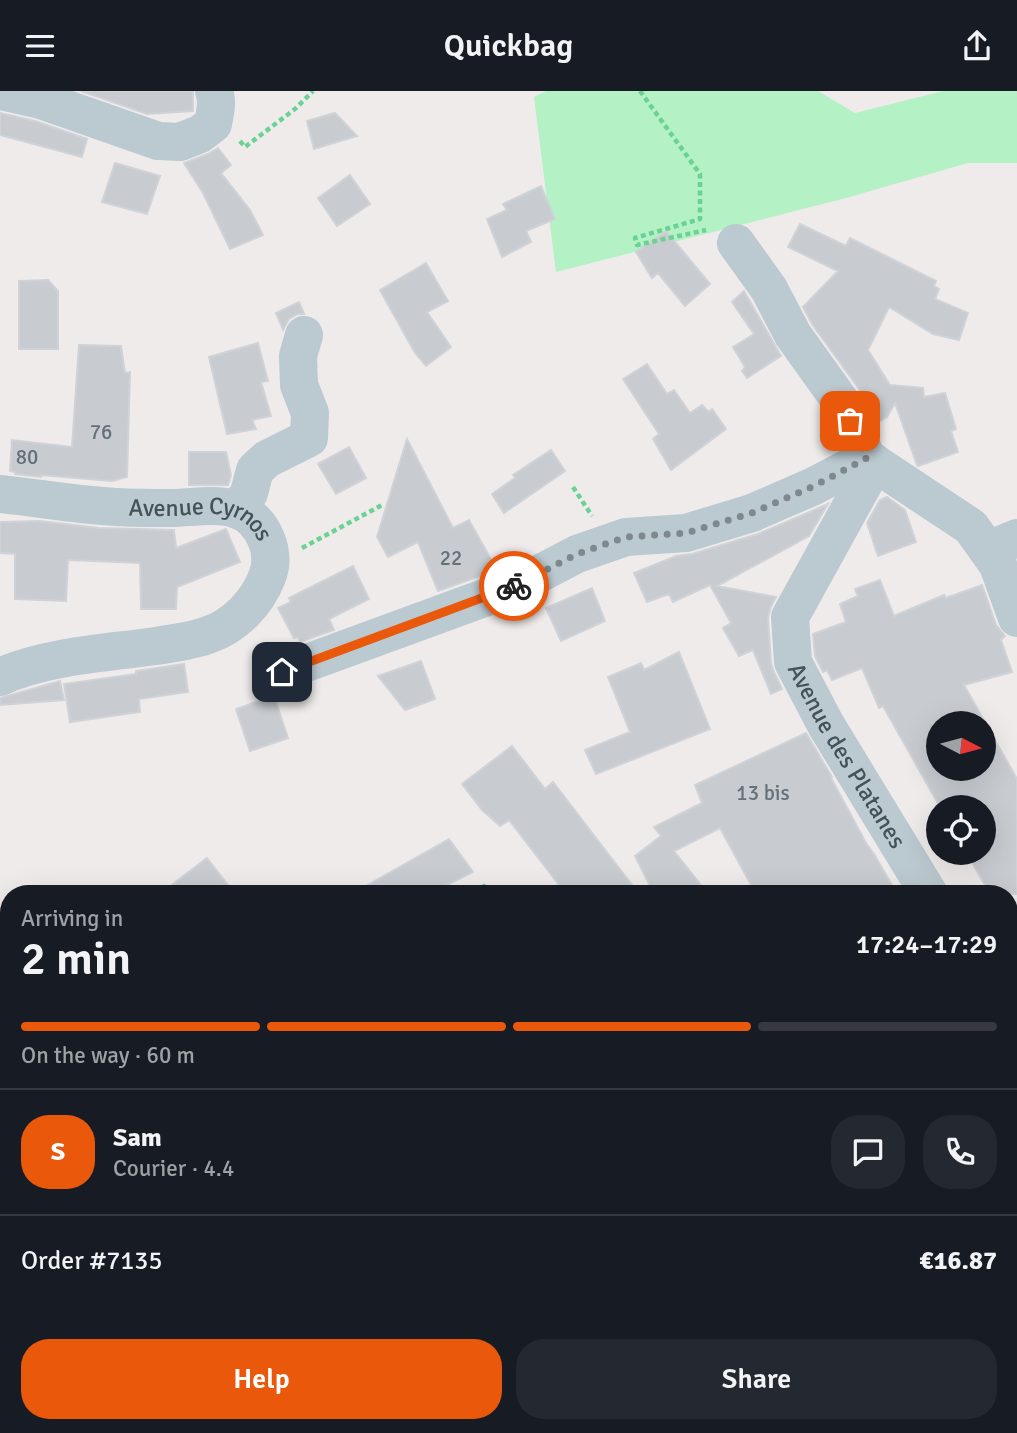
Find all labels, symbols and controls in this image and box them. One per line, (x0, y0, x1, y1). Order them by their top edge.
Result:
text: Quickbag (444, 26, 573, 65)
icon: menu (21, 27, 59, 65)
icon: share (958, 27, 996, 65)
pin (820, 391, 880, 451)
icon: bag (831, 402, 869, 440)
house number: 76 (90, 419, 112, 445)
house number: 80 (16, 444, 38, 470)
street label: Avenue Cyrnos (128, 491, 280, 546)
house number: 22 (440, 545, 462, 571)
courier (479, 551, 549, 621)
icon: bike (495, 567, 533, 605)
pin (252, 642, 312, 702)
icon: home (263, 653, 301, 691)
street label: Avenue des Platanes (781, 658, 913, 854)
north arrow (926, 711, 996, 781)
map controls (926, 711, 996, 865)
house number: 13 bis (736, 780, 790, 806)
button: locate (926, 795, 996, 865)
text: Arriving in (21, 904, 123, 933)
text: 17:24–17:29 (856, 929, 997, 961)
text: 2 min (21, 931, 131, 987)
text: On the way · 60 m (21, 1041, 195, 1070)
button: chat (831, 1115, 905, 1189)
button: phone (923, 1115, 997, 1189)
text: Sam (113, 1122, 162, 1154)
text: S (51, 1136, 65, 1168)
text: Courier · 4.4 (113, 1154, 234, 1183)
text: Order #7135 (21, 1245, 162, 1277)
text: €16.87 (919, 1245, 997, 1277)
button: Help (21, 1339, 502, 1419)
button: Share (516, 1339, 997, 1419)

